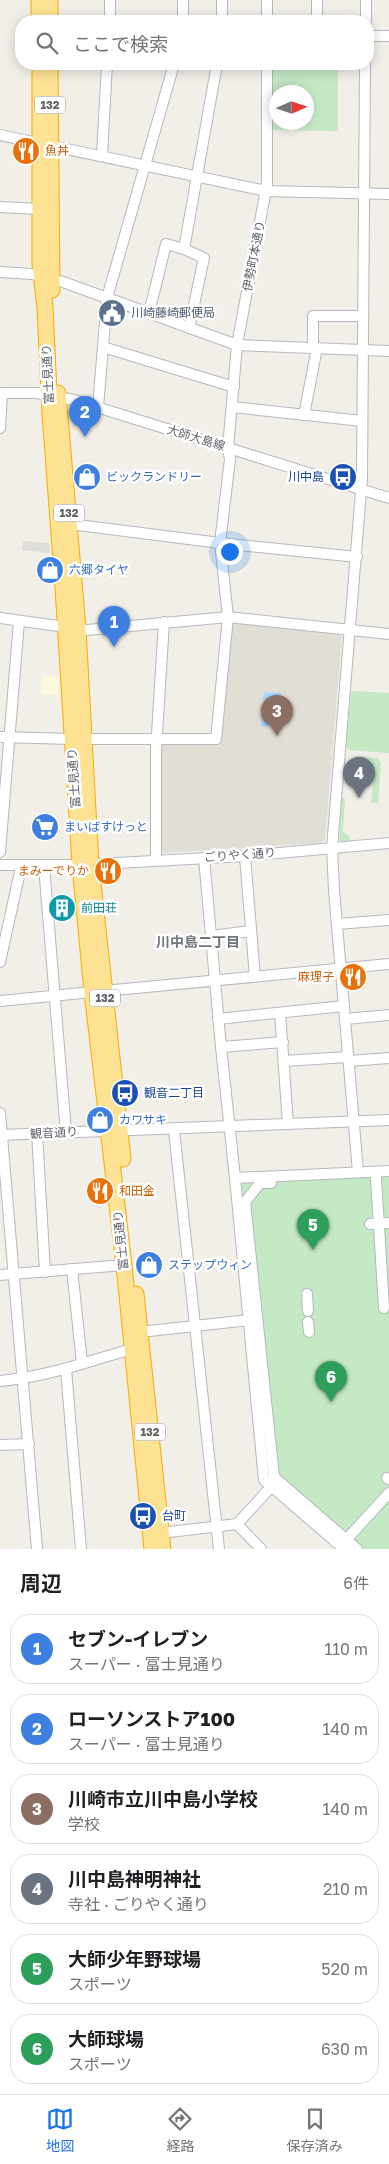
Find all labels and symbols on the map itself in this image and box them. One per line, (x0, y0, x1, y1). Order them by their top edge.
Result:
north arrow (269, 85, 314, 130)
road number: 132 (35, 96, 65, 114)
restaurant icon: 魚丼 (11, 136, 41, 166)
place label: 魚丼 (45, 143, 69, 158)
street label: 伊勢町本通り (239, 219, 268, 293)
public building icon: 川崎藤崎郵便局 (97, 298, 127, 328)
place label: 川崎藤崎郵便局 (131, 305, 215, 320)
street label: 富士見通り (38, 344, 57, 404)
pin: 2 (69, 396, 101, 437)
street label: 大師大島線 (165, 422, 227, 453)
shop icon: ビックランドリー (72, 462, 102, 492)
bus stop icon: 川中島 (328, 462, 358, 492)
place label: ビックランドリー (106, 469, 202, 484)
place label: 川中島 (288, 469, 324, 484)
road number: 132 (54, 504, 84, 522)
your location (217, 539, 243, 565)
shop icon: 六郷タイヤ (35, 555, 65, 585)
place label: 六郷タイヤ (69, 562, 129, 577)
pin: 1 (98, 606, 130, 647)
pin: 3 (261, 695, 293, 736)
street label: 富士見通り (64, 748, 83, 808)
pin: 4 (343, 757, 375, 798)
supermarket icon: まいばすけっと (30, 812, 60, 842)
place label: まいばすけっと (64, 819, 148, 834)
street label: ごりやく通り (204, 845, 276, 864)
restaurant icon: まみーでりか (93, 856, 123, 886)
place label: まみーでりか (18, 863, 89, 878)
building icon: 前田荘 (47, 893, 77, 923)
place label: 前田荘 (81, 900, 117, 915)
district label: 川中島二丁目 (156, 933, 240, 950)
restaurant icon: 麻理子 (338, 962, 368, 992)
place label: 麻理子 (298, 969, 334, 984)
road number: 132 (90, 990, 120, 1006)
bus stop icon: 観音二丁目 (110, 1078, 140, 1108)
place label: 観音二丁目 (144, 1085, 204, 1100)
shop icon: カワサキ (85, 1105, 115, 1135)
place label: カワサキ (119, 1112, 167, 1127)
street label: 観音通り (30, 1124, 78, 1141)
restaurant icon: 和田金 (85, 1176, 115, 1206)
place label: 和田金 (119, 1183, 155, 1198)
street label: 富士見通り (110, 1209, 131, 1271)
pin: 5 (297, 1209, 329, 1250)
shop icon: ステップウィン (134, 1250, 164, 1280)
place label: ステップウィン (168, 1257, 252, 1272)
pin: 6 (315, 1361, 347, 1402)
road number: 132 (135, 1424, 165, 1440)
bus stop icon: 台町 (128, 1501, 158, 1531)
place label: 台町 (162, 1508, 186, 1523)

